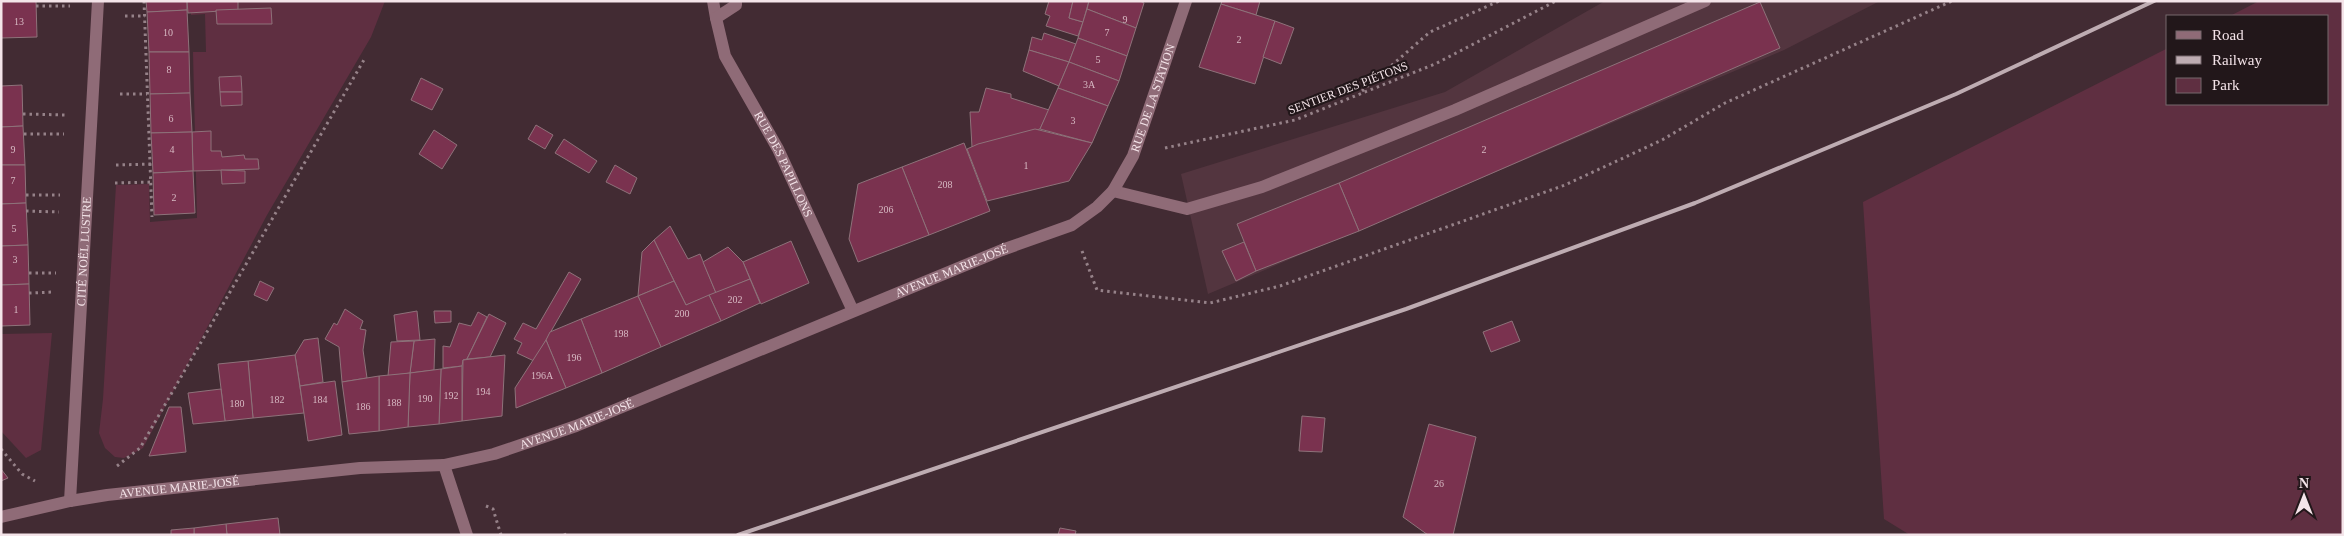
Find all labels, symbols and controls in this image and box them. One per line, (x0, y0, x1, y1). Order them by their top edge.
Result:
house number: 9 (1123, 14, 1128, 25)
legend (2166, 15, 2329, 105)
house number: 13 (14, 16, 24, 27)
house number: 10 (163, 27, 173, 38)
house number: 7 (1105, 27, 1110, 38)
text: Road (2212, 27, 2244, 43)
house number: 2 (1237, 34, 1242, 45)
street label: RUE DE LA STATION (1128, 42, 1178, 154)
text: Railway (2212, 52, 2262, 68)
house number: 5 (1096, 54, 1101, 65)
street label: SENTIER DES PIÉTONS (1286, 59, 1410, 117)
house number: 8 (167, 64, 172, 75)
text: Park (2212, 77, 2240, 93)
house number: 3A (1083, 79, 1096, 90)
street label: RUE DES PAPILLONS (751, 109, 816, 219)
house number: 6 (169, 113, 174, 124)
house number: 3 (1071, 115, 1076, 126)
house number: 9 (11, 144, 16, 155)
house number: 4 (170, 144, 175, 155)
house number: 2 (1482, 144, 1487, 155)
house number: 1 (1024, 160, 1029, 171)
house number: 7 (11, 175, 16, 186)
house number: 208 (938, 179, 953, 190)
house number: 2 (172, 192, 177, 203)
street label: CITÉ NOËL LUSTRE (74, 196, 94, 307)
house number: 206 (879, 204, 894, 215)
house number: 5 (12, 223, 17, 234)
street label: AVENUE MARIE-JOSÉ (893, 241, 1010, 300)
house number: 3 (13, 254, 18, 265)
house number: 202 (728, 294, 743, 305)
house number: 1 (14, 304, 19, 315)
house number: 200 (675, 308, 690, 319)
house number: 198 (614, 328, 629, 339)
house number: 196 (567, 352, 582, 363)
house number: 196A (531, 370, 554, 381)
house number: 194 (476, 386, 491, 397)
house number: 192 (444, 390, 459, 401)
house number: 190 (418, 393, 433, 404)
house number: 182 (270, 394, 285, 405)
house number: 184 (313, 394, 328, 405)
street label: AVENUE MARIE-JOSÉ (518, 396, 636, 452)
house number: 188 (387, 397, 402, 408)
house number: 180 (230, 398, 245, 409)
house number: 186 (356, 401, 371, 412)
north arrow (2279, 471, 2329, 521)
street label: AVENUE MARIE-JOSÉ (118, 474, 240, 501)
text: N (2299, 476, 2309, 491)
house number: 26 (1434, 478, 1444, 489)

